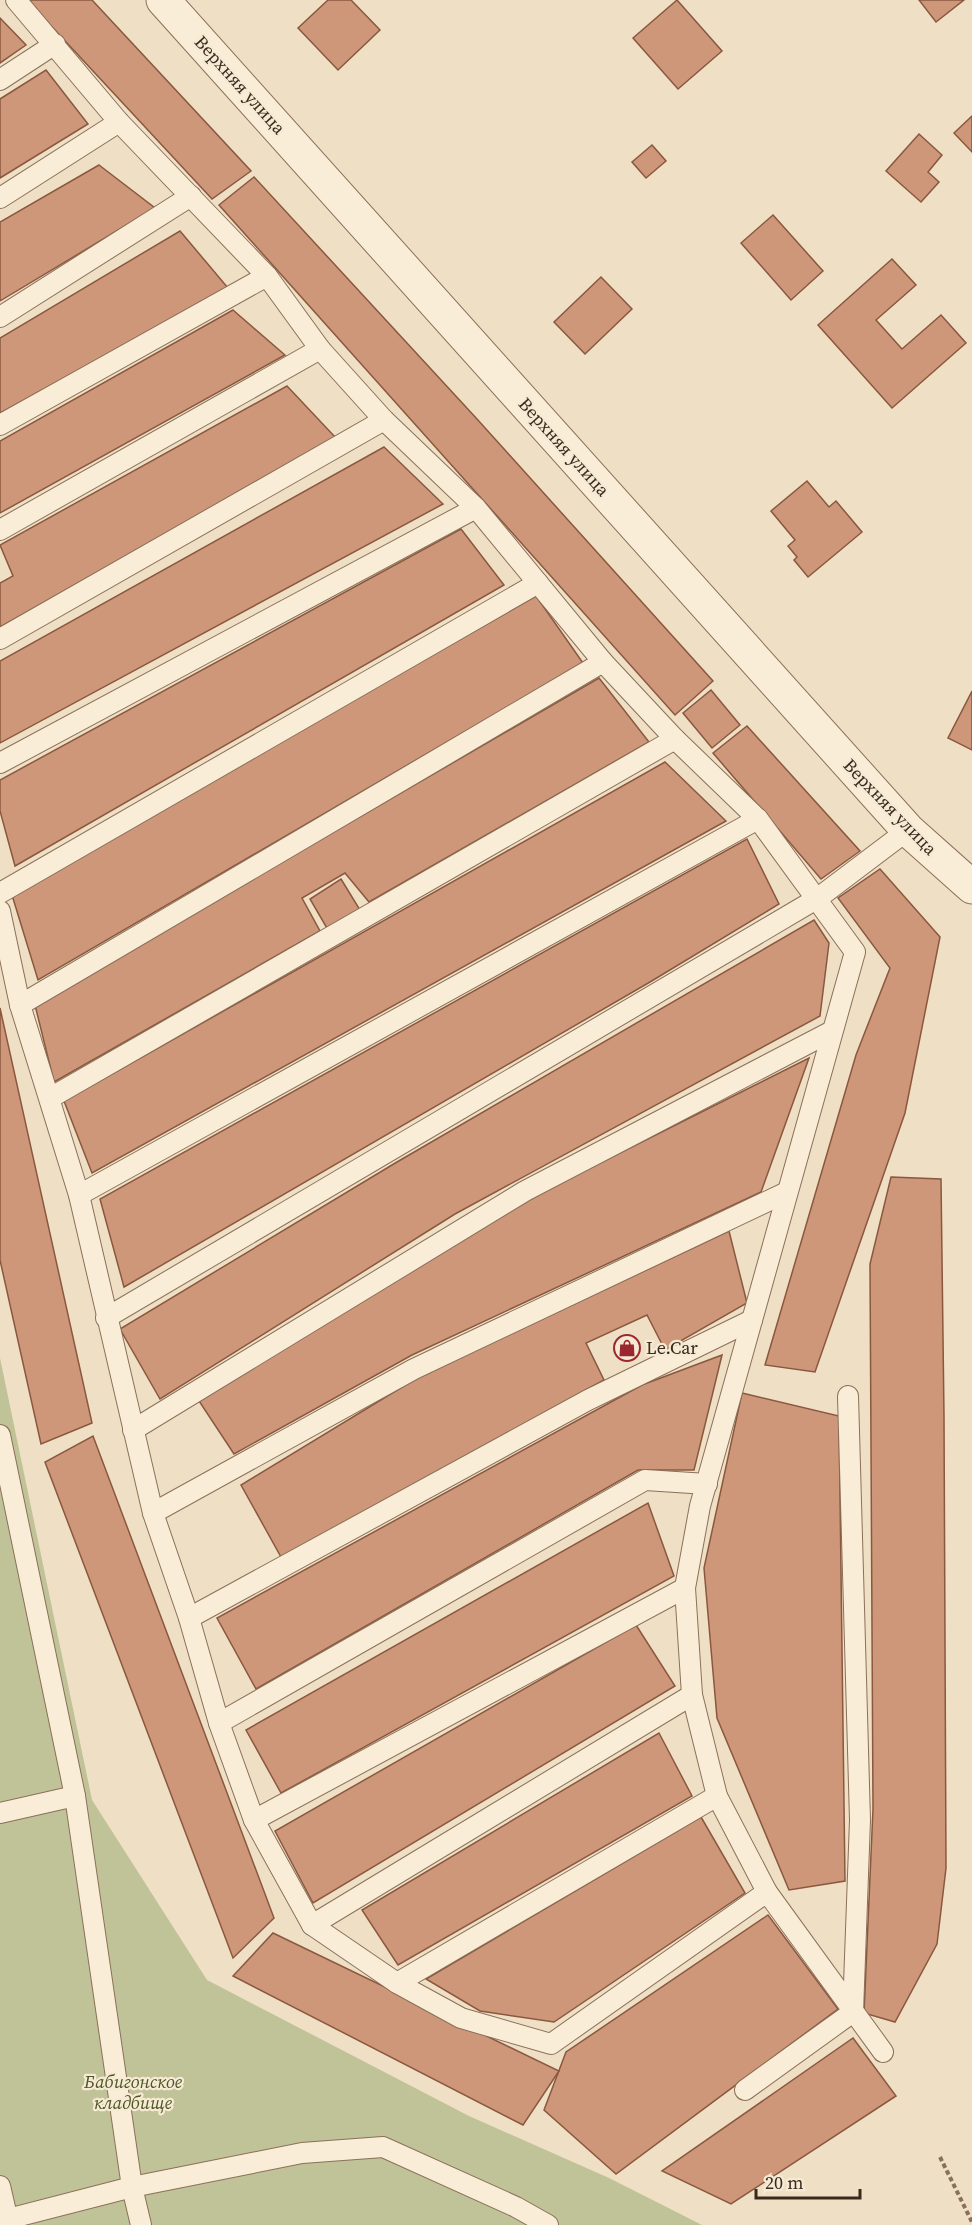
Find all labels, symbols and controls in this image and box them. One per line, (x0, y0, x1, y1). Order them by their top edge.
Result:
street label: Верхняя улица (189, 30, 292, 140)
street label: Верхняя улица (513, 392, 616, 502)
street label: Верхняя улица (838, 753, 943, 861)
shop icon: Le.Car (612, 1333, 642, 1363)
place label: Le.Car (646, 1335, 698, 1360)
park label: Бабигонское кладбище (83, 2069, 183, 2115)
scale bar (756, 2162, 860, 2200)
text: 20 m (765, 2170, 803, 2195)

